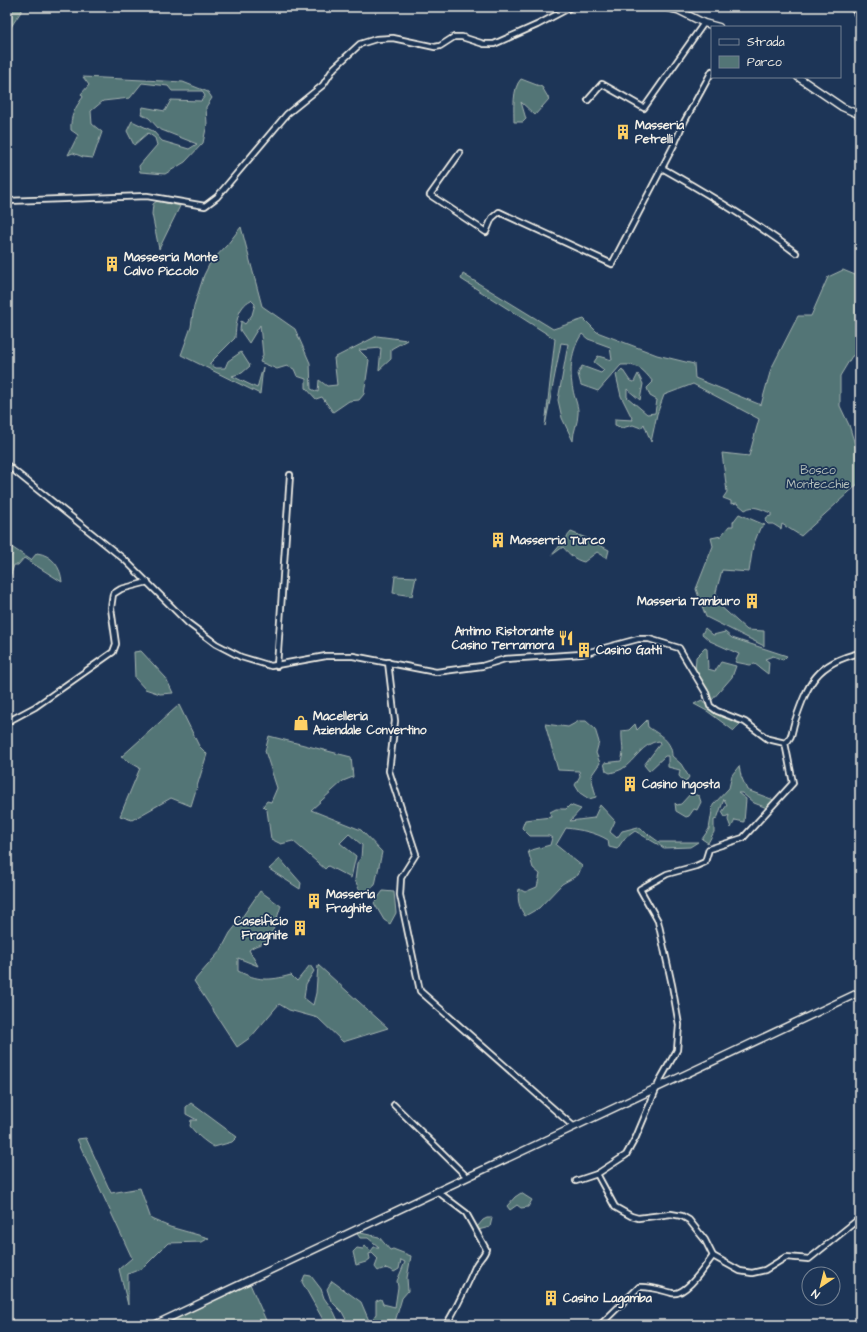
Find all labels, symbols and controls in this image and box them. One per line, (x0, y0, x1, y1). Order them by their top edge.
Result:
legend (711, 26, 841, 78)
text: Strada (747, 34, 785, 51)
text: Parco (747, 54, 782, 71)
place label: Masseria Petrelli (635, 117, 685, 148)
building icon: Masseria Petrelli (614, 123, 632, 141)
place label: Massesria Monte Calvo Piccolo (124, 249, 218, 280)
building icon: Massesria Monte Calvo Piccolo (103, 255, 121, 273)
park label: Bosco Montecchie (786, 462, 850, 493)
building icon: Masserria Turco (489, 531, 507, 549)
place label: Masserria Turco (510, 532, 605, 549)
building icon: Masseria Tamburo (743, 592, 761, 610)
place label: Masseria Tamburo (637, 593, 740, 610)
place label: Antimo Ristorante Casino Terramora (452, 623, 555, 654)
restaurant icon: Antimo Ristorante Casino Terramora (557, 629, 575, 647)
building icon: Casino Gatti (575, 641, 593, 659)
place label: Casino Gatti (596, 642, 662, 659)
place label: Macelleria Aziendale Convertino (313, 708, 427, 739)
shop icon: Macelleria Aziendale Convertino (292, 714, 310, 732)
building icon: Casino Ingosta (621, 775, 639, 793)
place label: Casino Ingosta (642, 776, 721, 795)
place label: Masseria Fraghite (326, 886, 376, 919)
building icon: Masseria Fraghite (305, 892, 323, 910)
place label: Caseificio Fragnite (234, 913, 289, 946)
building icon: Caseificio Fragnite (291, 919, 309, 937)
north arrow (801, 1266, 841, 1306)
text: N (808, 1286, 823, 1302)
building icon: Casino Lagamba (542, 1289, 560, 1307)
place label: Casino Lagamba (563, 1290, 653, 1309)

